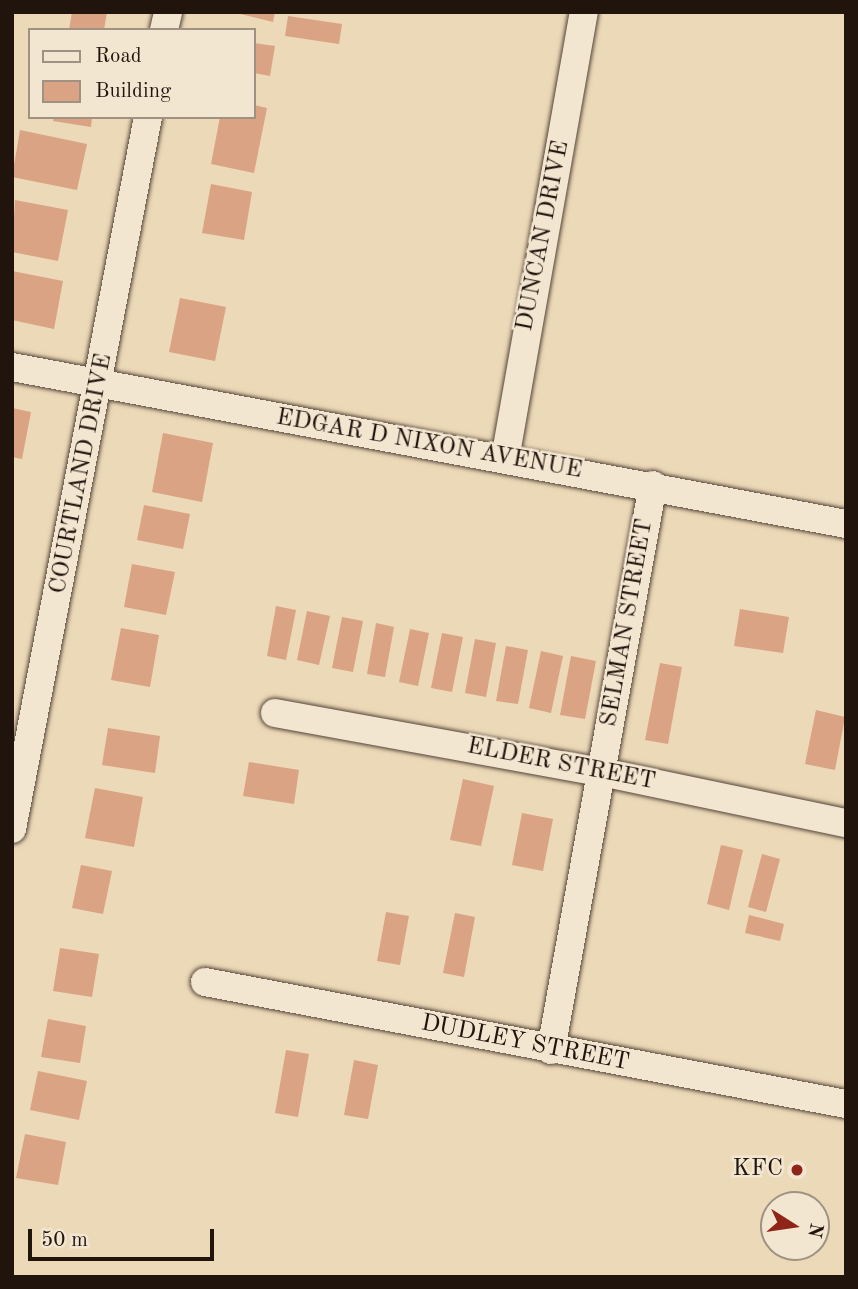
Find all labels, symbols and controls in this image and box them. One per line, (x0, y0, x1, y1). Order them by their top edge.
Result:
legend (28, 28, 256, 119)
text: Road (95, 46, 142, 67)
text: Building (95, 81, 171, 102)
street label: DUNCAN DRIVE (511, 138, 577, 334)
street label: COURTLAND DRIVE (45, 351, 119, 597)
street label: EDGAR D NIXON AVENUE (274, 404, 584, 486)
street label: SELMAN STREET (596, 517, 660, 729)
street label: ELDER STREET (464, 733, 658, 797)
street label: DUDLEY STREET (418, 1010, 632, 1078)
place label: KFC (733, 1156, 783, 1184)
marker: KFC (789, 1162, 805, 1178)
north arrow (760, 1191, 830, 1261)
scale bar (32, 1216, 217, 1260)
text: N (803, 1221, 825, 1239)
text: 50 m (41, 1230, 88, 1251)

